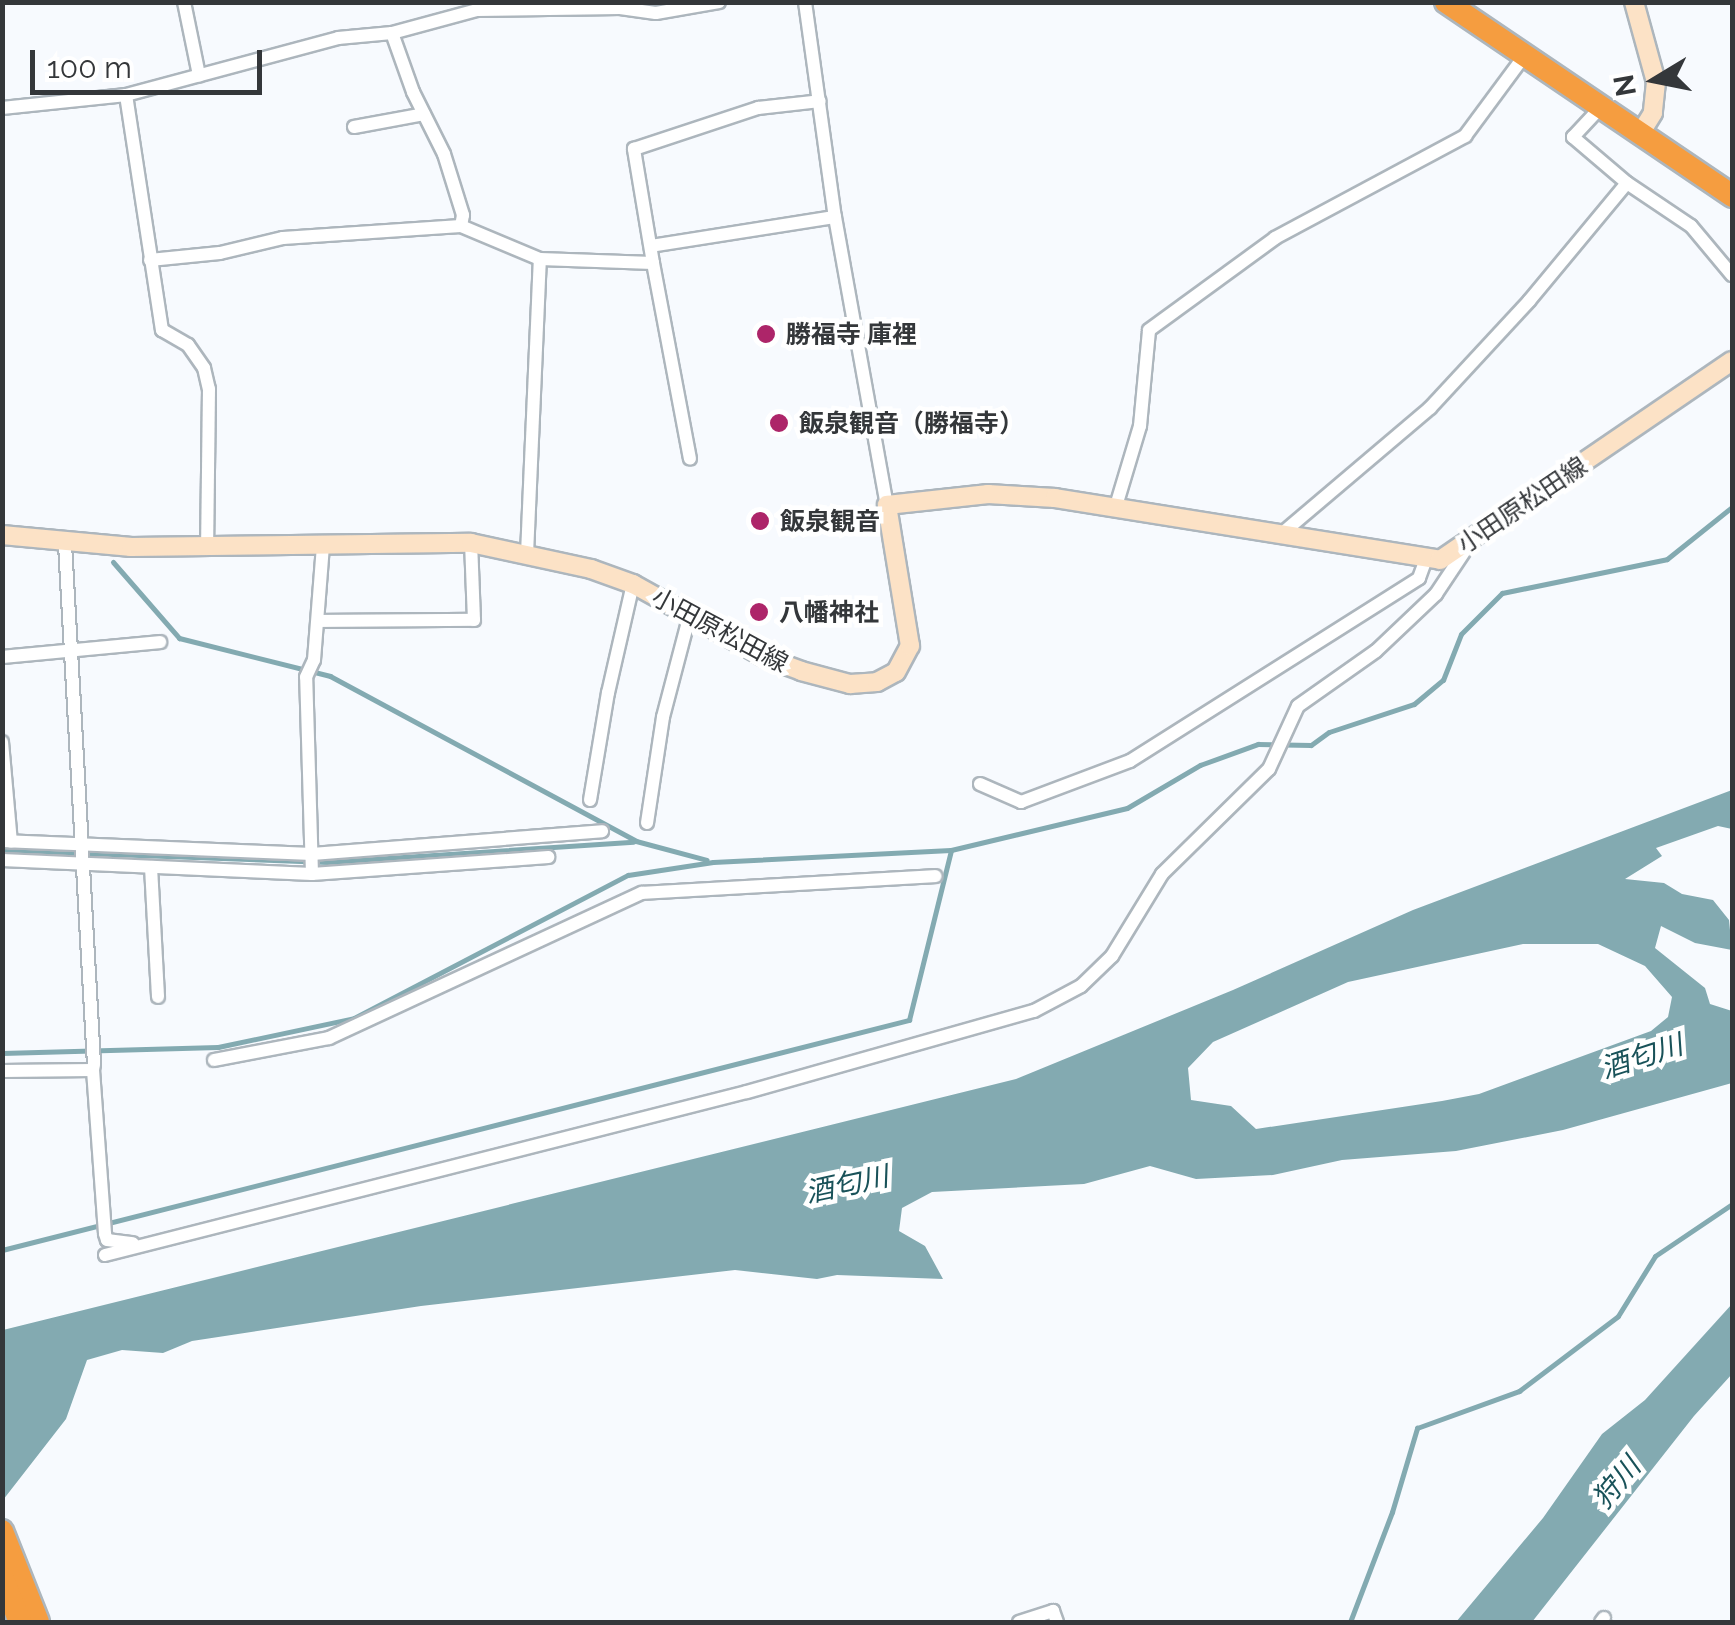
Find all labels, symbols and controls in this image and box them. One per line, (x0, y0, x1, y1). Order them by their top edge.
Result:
scale bar (35, 30, 268, 92)
north arrow (1605, 30, 1705, 130)
text: 100 m (47, 50, 132, 85)
text: N (1607, 72, 1643, 99)
place label: 勝福寺 庫裡 (786, 319, 917, 349)
marker: 勝福寺 庫裡 (755, 323, 777, 345)
place label: 飯泉観音（勝福寺） (799, 408, 1024, 438)
marker: 飯泉観音（勝福寺） (768, 412, 790, 434)
street label: 小田原松田線 (1451, 451, 1593, 559)
place label: 飯泉観音 (780, 506, 880, 536)
marker: 飯泉観音 (749, 510, 771, 532)
street label: 小田原松田線 (647, 582, 793, 678)
place label: 八幡神社 (779, 597, 879, 627)
marker: 八幡神社 (748, 601, 770, 623)
water label: 酒匂川 (1597, 1028, 1687, 1086)
water label: 酒匂川 (802, 1160, 892, 1210)
water label: 狩川 (1586, 1451, 1648, 1515)

